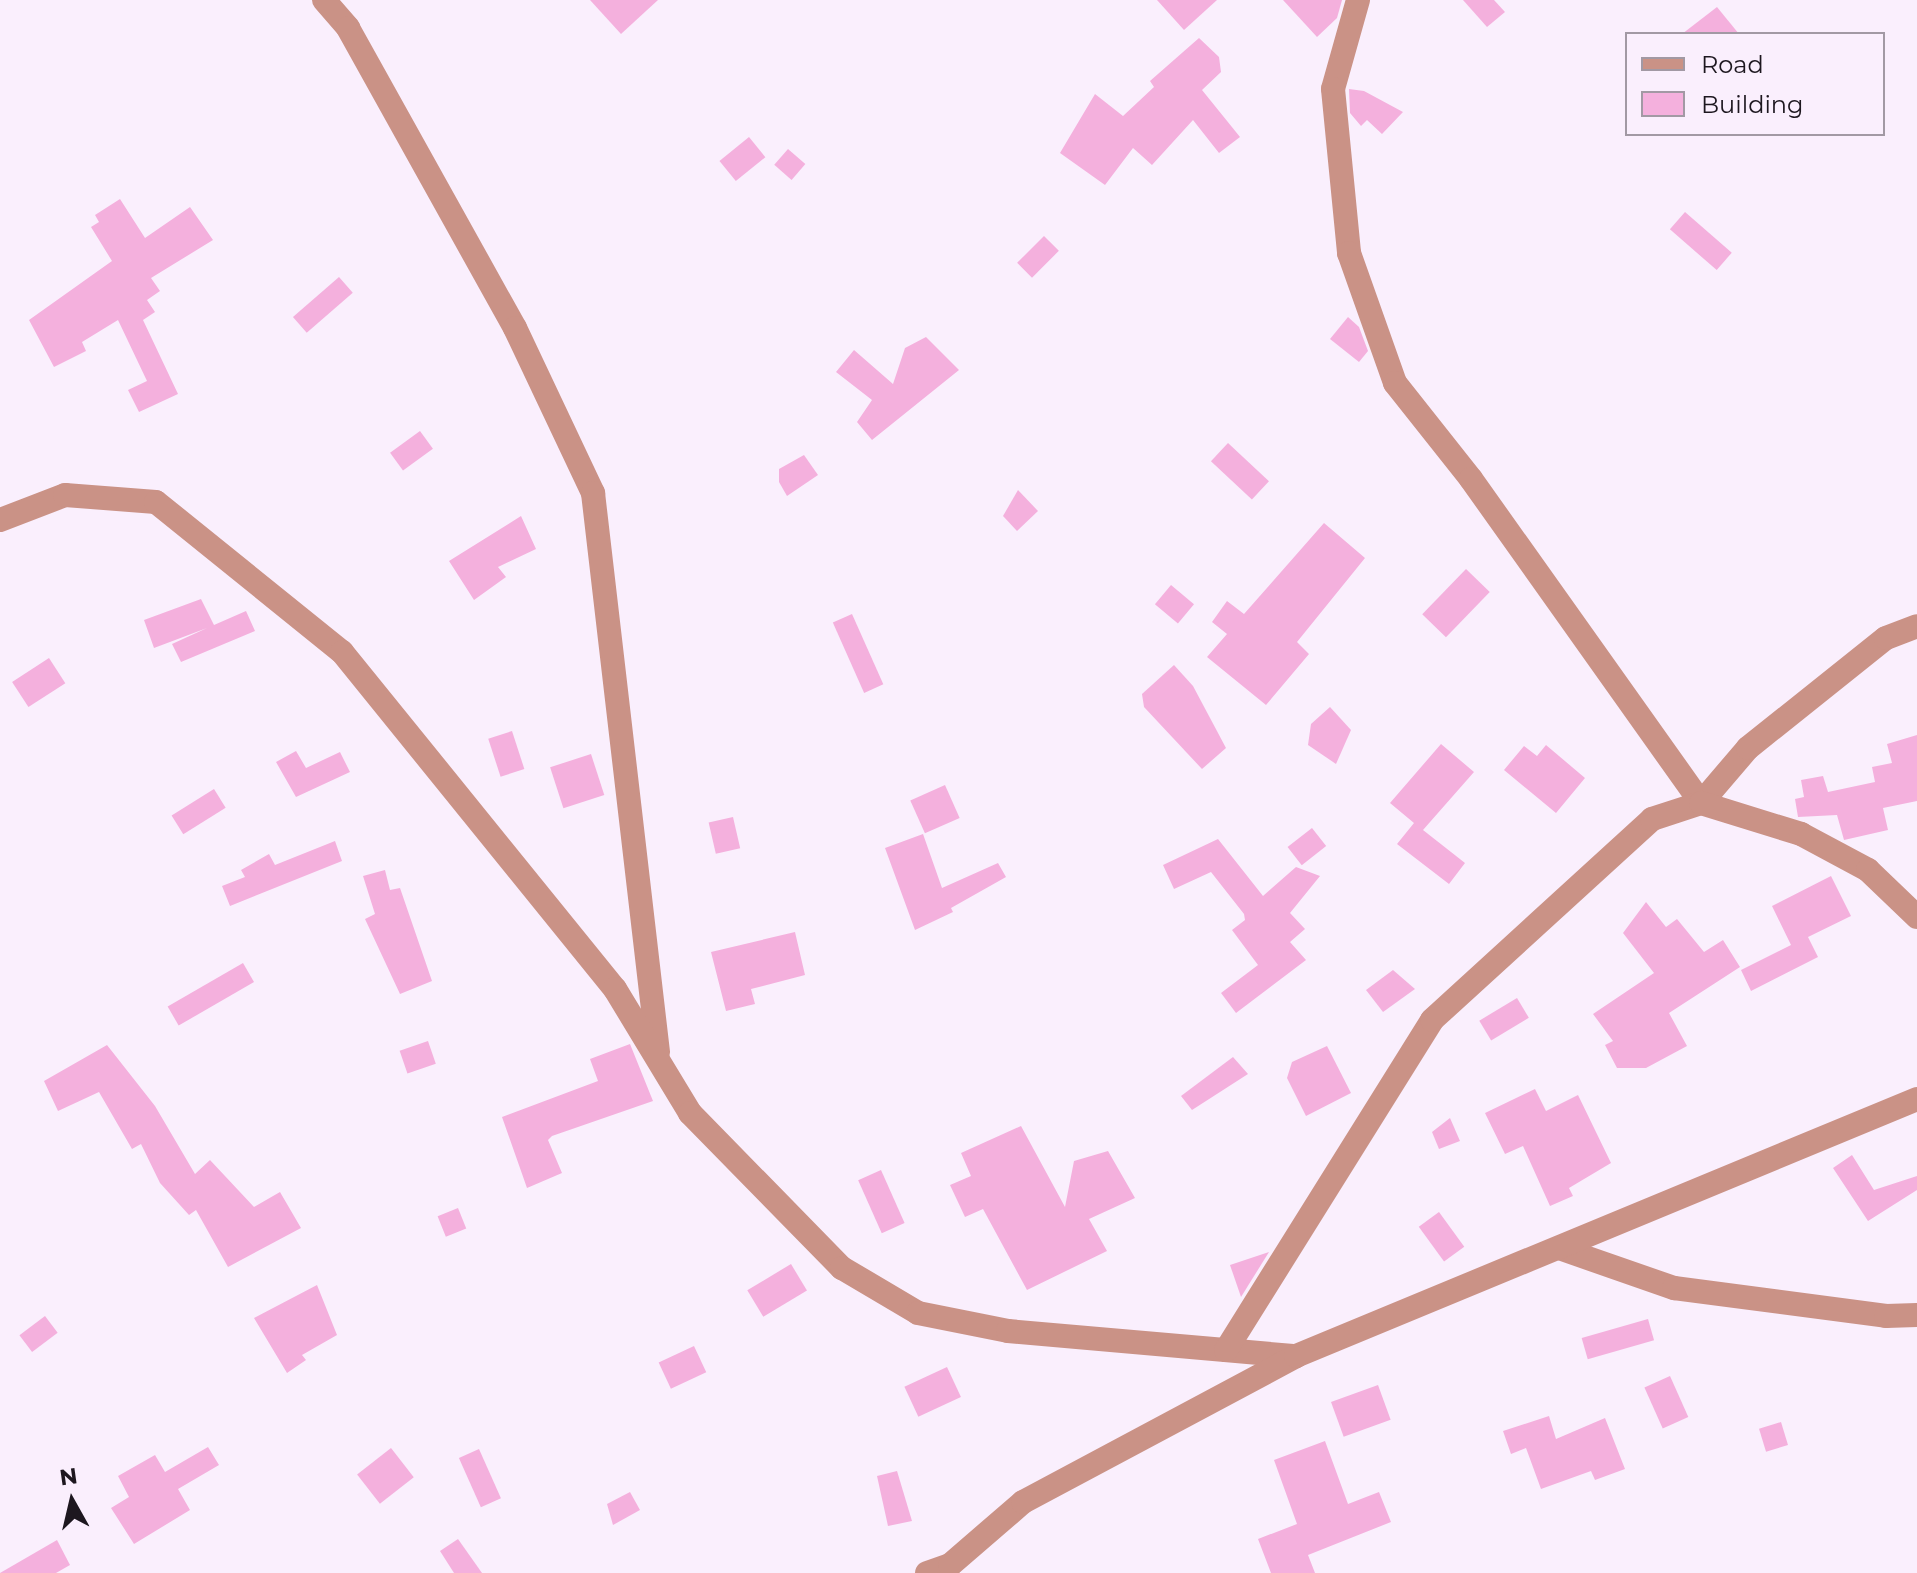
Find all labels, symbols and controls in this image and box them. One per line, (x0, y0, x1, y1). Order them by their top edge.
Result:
legend (1625, 32, 1885, 136)
text: Road (1701, 50, 1764, 79)
text: Building (1701, 90, 1804, 119)
north arrow (32, 1461, 112, 1541)
text: N (58, 1462, 79, 1491)

